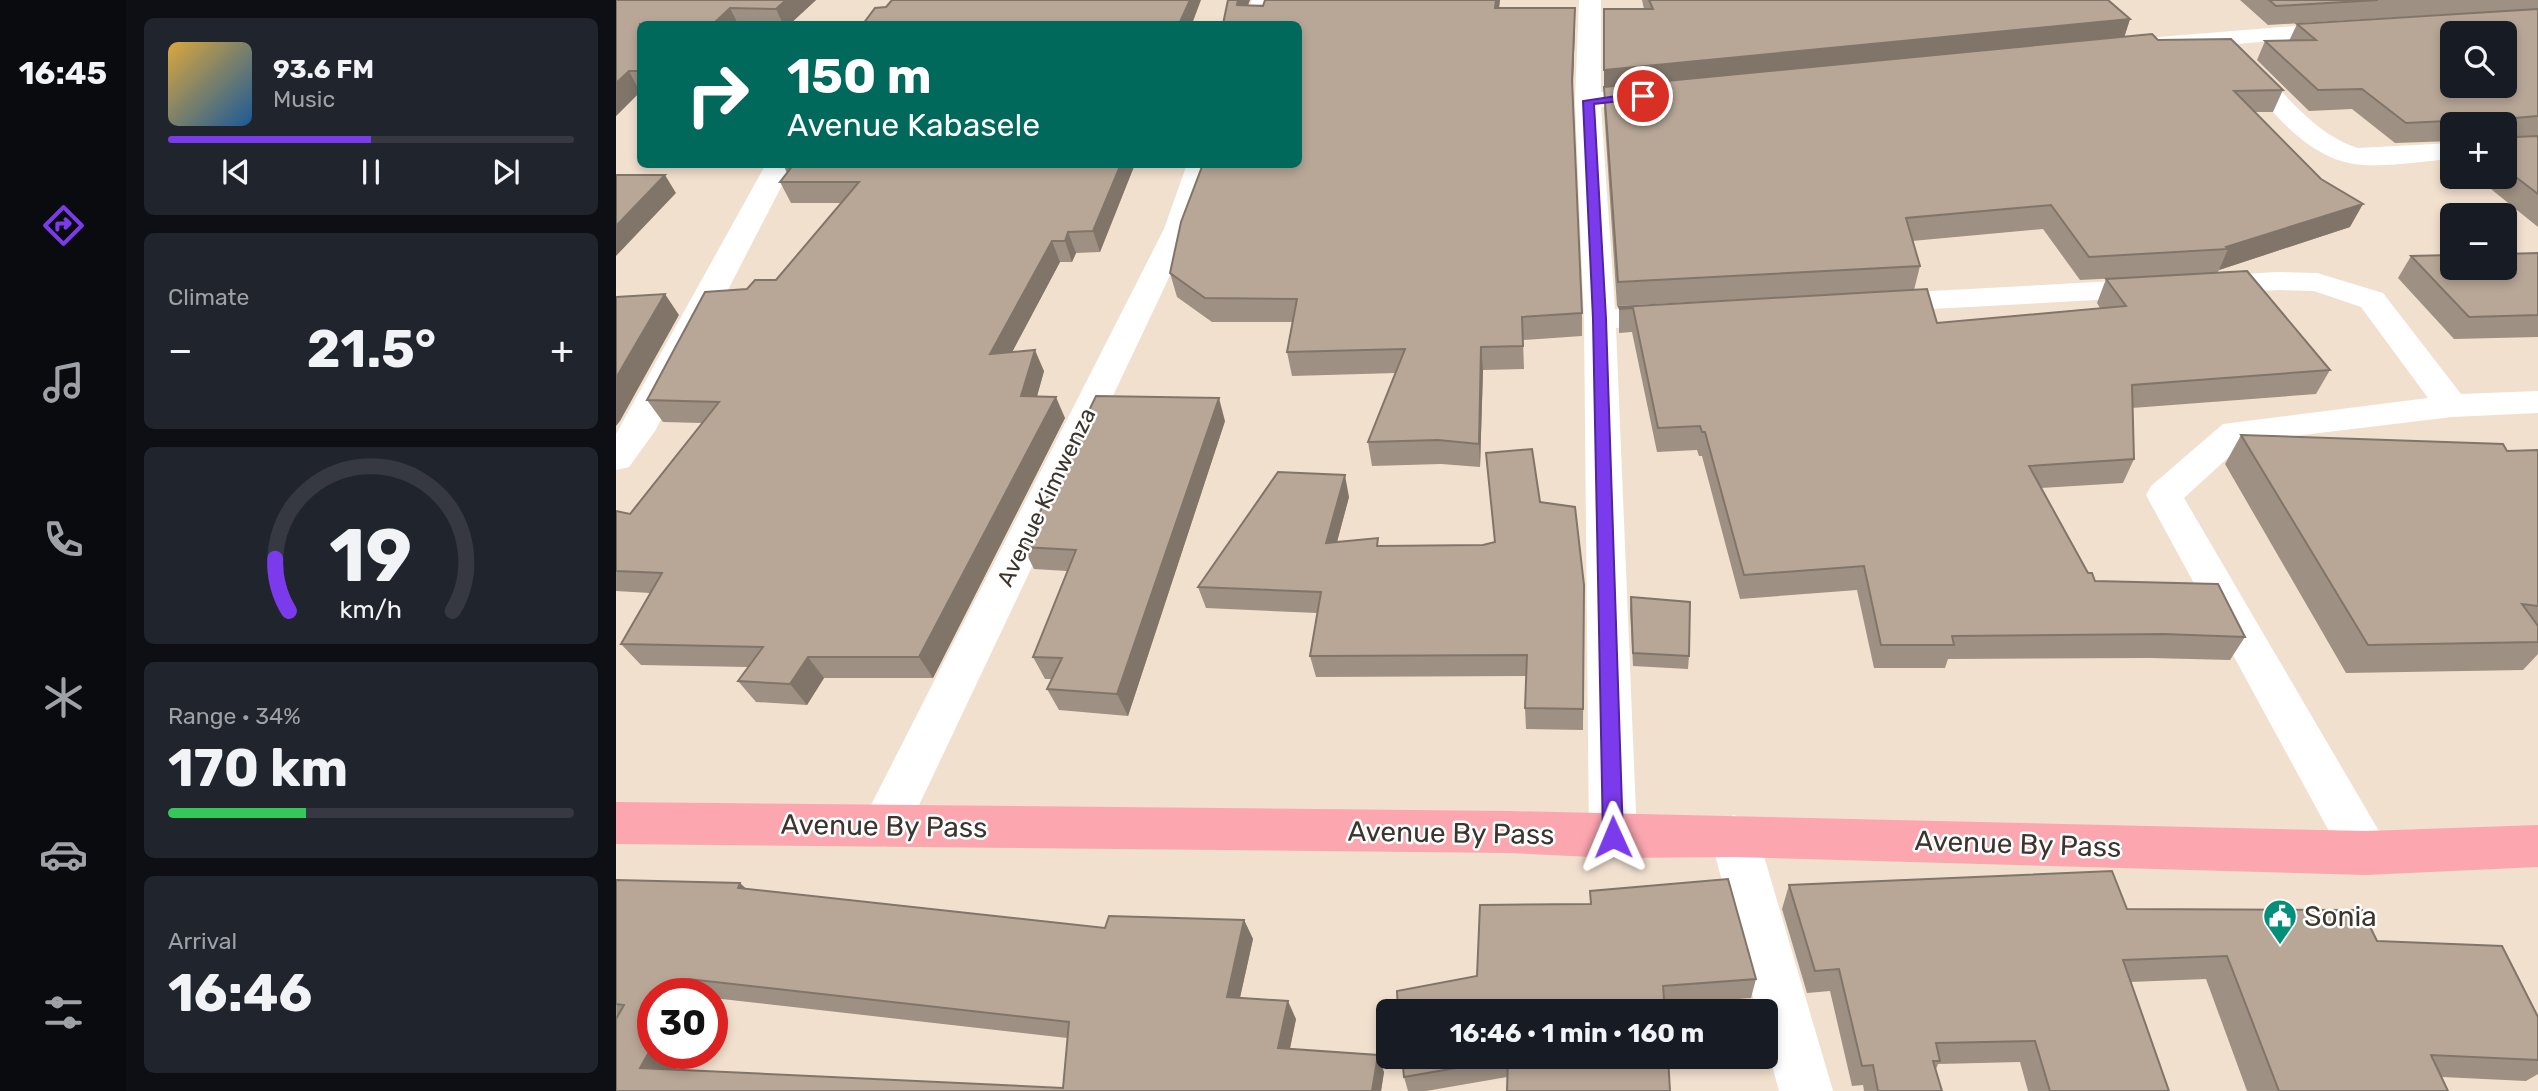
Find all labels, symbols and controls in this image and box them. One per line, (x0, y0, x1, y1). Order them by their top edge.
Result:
map controls (2440, 21, 2517, 280)
button: search (2440, 21, 2517, 98)
text: 150 m (787, 47, 932, 105)
icon: right (672, 49, 763, 140)
text: 16:45 (19, 54, 107, 92)
text: 93.6 FM (273, 54, 374, 85)
pin (1613, 66, 1673, 126)
icon: arrive (1624, 77, 1662, 115)
text: Music (273, 85, 335, 113)
text: Avenue Kabasele (787, 106, 1040, 144)
button: + (2440, 112, 2517, 189)
icon: previous (217, 153, 255, 191)
icon: pause (352, 153, 390, 191)
icon: next (487, 153, 525, 191)
icon: directions (39, 201, 88, 250)
button: − (2440, 203, 2517, 280)
text: Climate (168, 283, 249, 311)
text: 21.5° (307, 318, 436, 380)
text: − (168, 327, 193, 373)
text: + (550, 327, 574, 373)
icon: music (39, 358, 88, 407)
street label: Avenue Kimwenza (991, 403, 1101, 591)
text: 19 (330, 514, 412, 600)
icon: phone (39, 515, 88, 564)
text: km/h (340, 595, 402, 624)
icon: climate (39, 673, 88, 722)
text: Range · 34% (168, 702, 301, 730)
text: 170 km (168, 737, 348, 799)
position arrow (1576, 800, 1650, 874)
street label: Avenue By Pass (780, 808, 988, 844)
street label: Avenue By Pass (1347, 815, 1555, 851)
street label: Avenue By Pass (1914, 824, 2122, 864)
icon: car (39, 830, 88, 879)
public building icon: Sonia (2261, 897, 2299, 946)
place label: Sonia (2304, 900, 2377, 933)
text: Arrival (168, 927, 237, 955)
text: 16:46 (168, 962, 312, 1024)
speed limit sign: 30 (637, 978, 728, 1069)
icon: filters (39, 988, 88, 1037)
text: 16:46 · 1 min · 160 m (1450, 1018, 1704, 1049)

